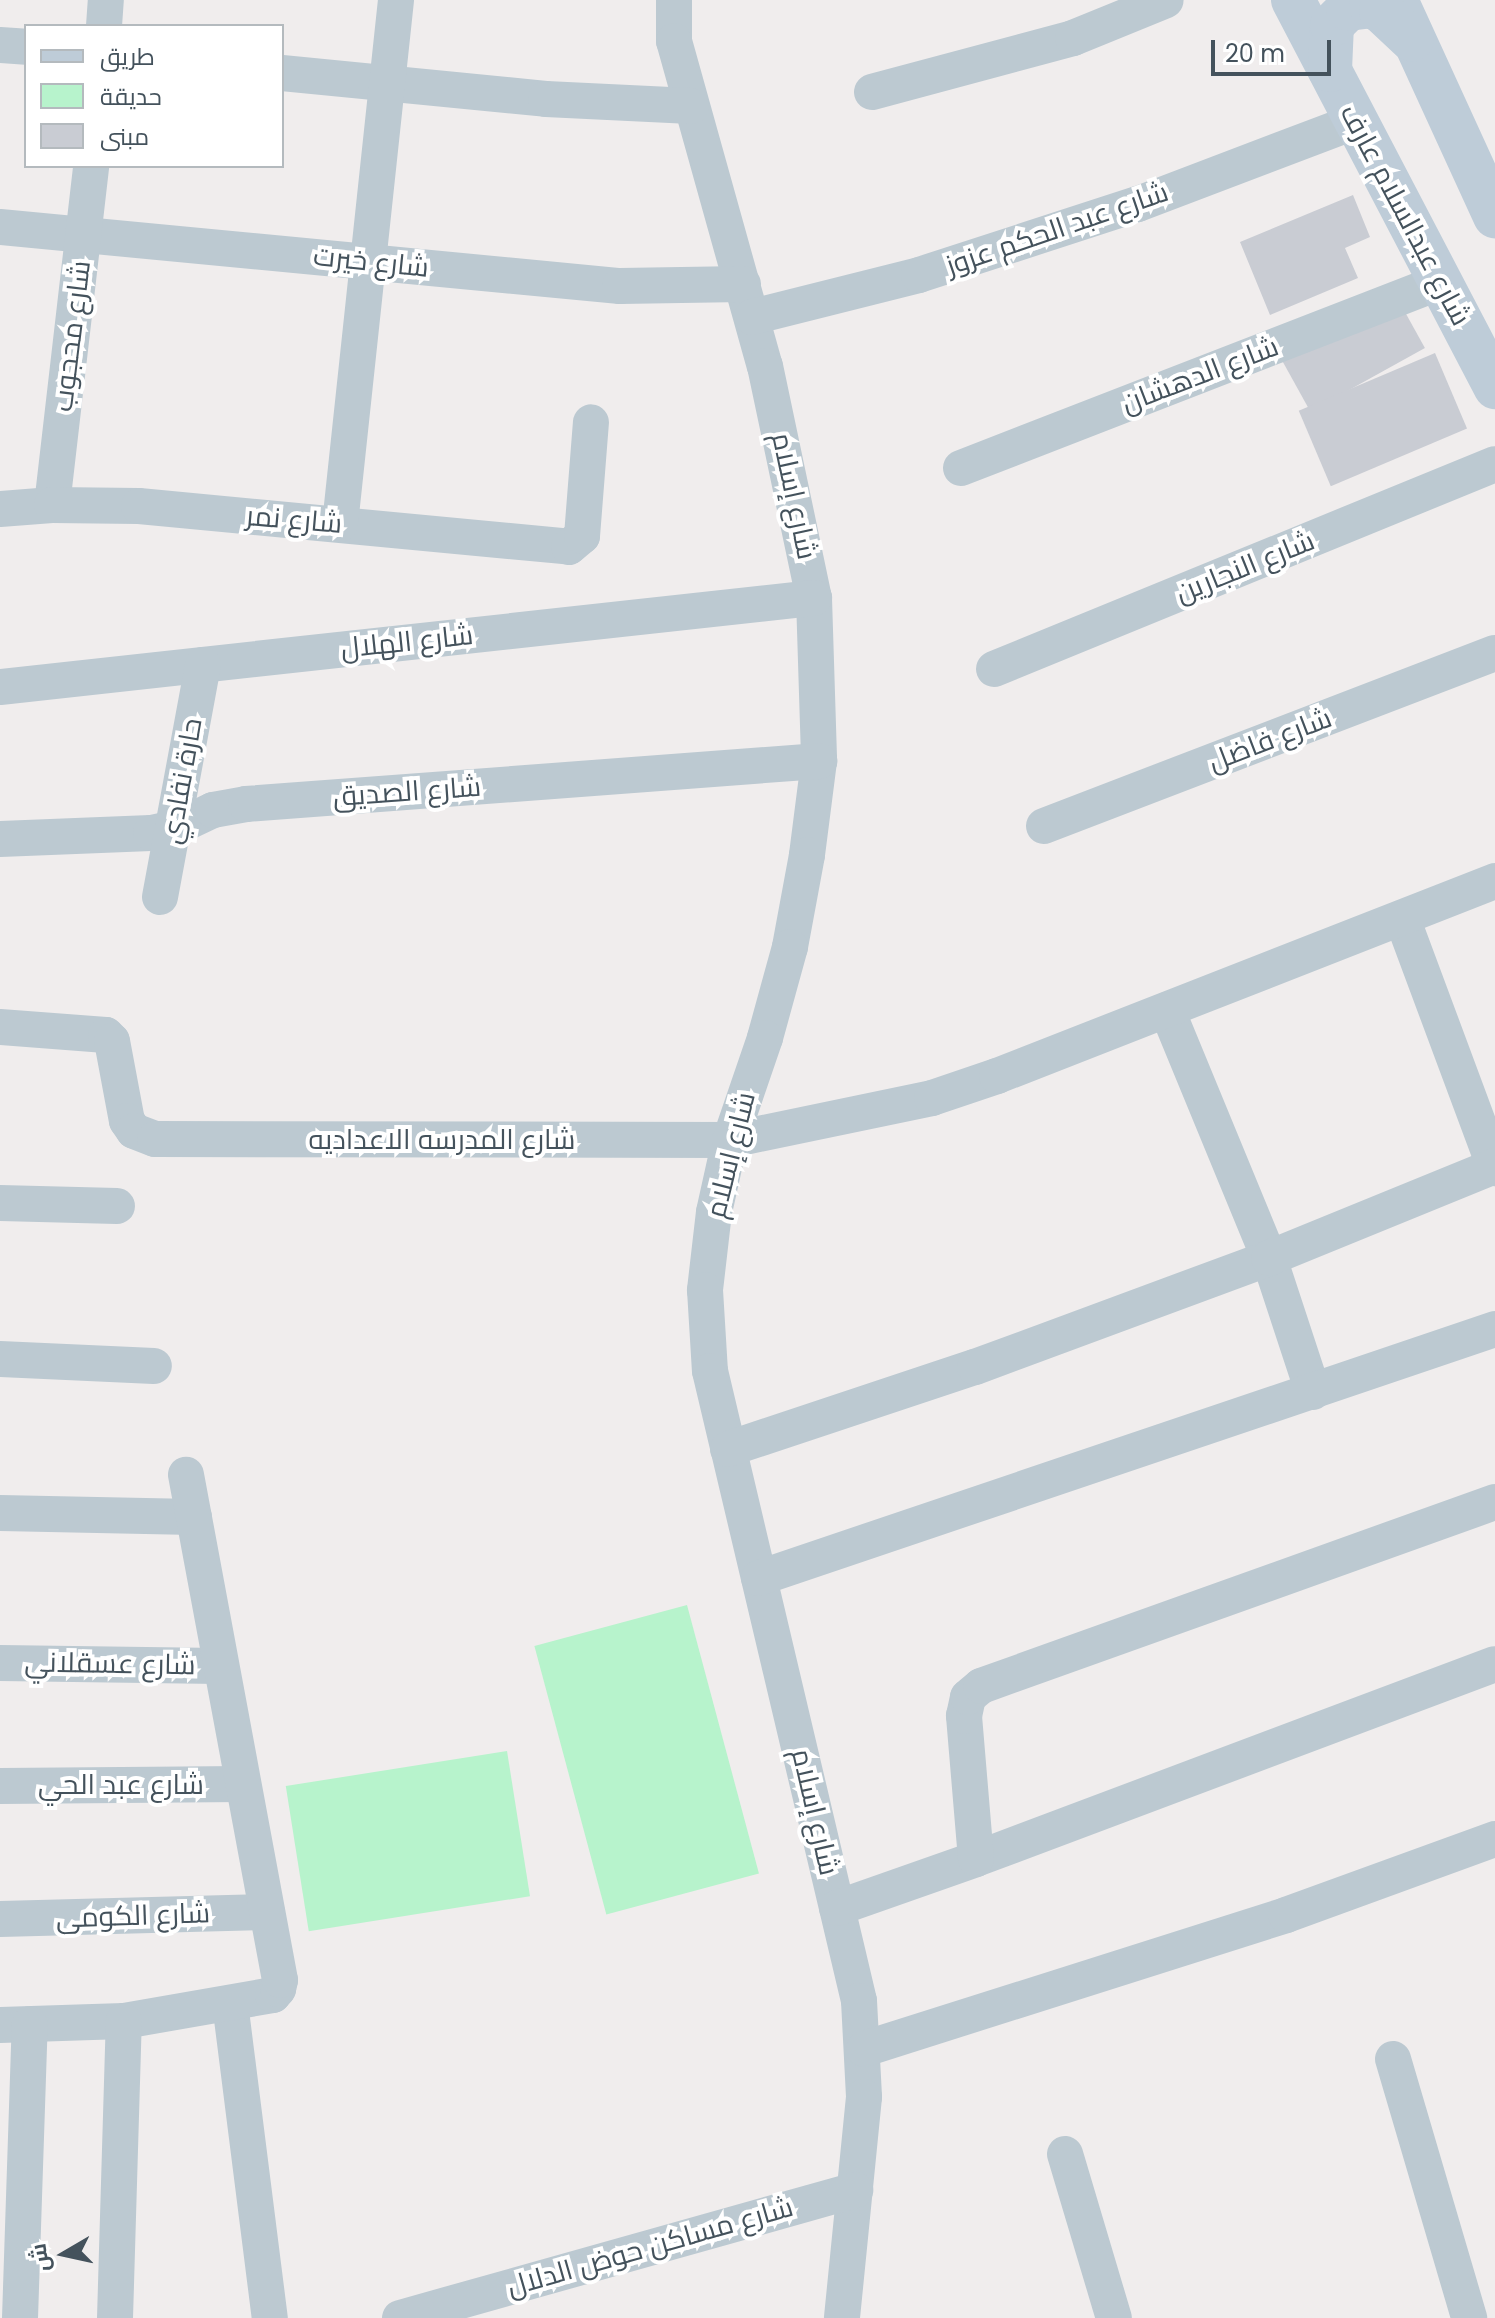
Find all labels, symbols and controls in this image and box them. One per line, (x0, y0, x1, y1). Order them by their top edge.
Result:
legend (24, 24, 284, 168)
scale bar (1215, 24, 1335, 74)
text: 20 m (1225, 37, 1285, 70)
text: طريق (100, 40, 155, 73)
text: حديقة (100, 80, 162, 113)
street label: شارع عبدالسلام عارف (1332, 99, 1478, 331)
text: مبنى (100, 120, 149, 153)
street label: شارع عبد الحكم عزوز (941, 175, 1173, 283)
street label: شارع خيرت (312, 239, 430, 285)
street label: شارع محجوب (46, 259, 98, 413)
street label: شارع الدهشان (1117, 330, 1283, 420)
street label: شارع إسلام (764, 430, 824, 562)
street label: شارع نمر (244, 499, 344, 541)
street label: شارع النجارين (1171, 524, 1319, 610)
street label: شارع الهلال (339, 618, 475, 666)
street label: شارع فاضل (1204, 701, 1336, 779)
street label: حارة نفادي (154, 715, 210, 847)
street label: شارع الصديق (332, 770, 482, 814)
street label: شارع إسلام (699, 1088, 763, 1222)
street label: شارع المدرسه الاعداديه (309, 1123, 575, 1157)
street label: شارع عسقلاني (24, 1646, 196, 1682)
street label: شارع إسلام (784, 1746, 846, 1878)
street label: شارع عبد الحي (38, 1768, 204, 1802)
street label: شارع الكومى (55, 1897, 211, 1935)
street label: شارع مساكن حوض الدلال (503, 2190, 797, 2304)
north arrow (24, 2214, 104, 2294)
text: ش (22, 2241, 57, 2274)

